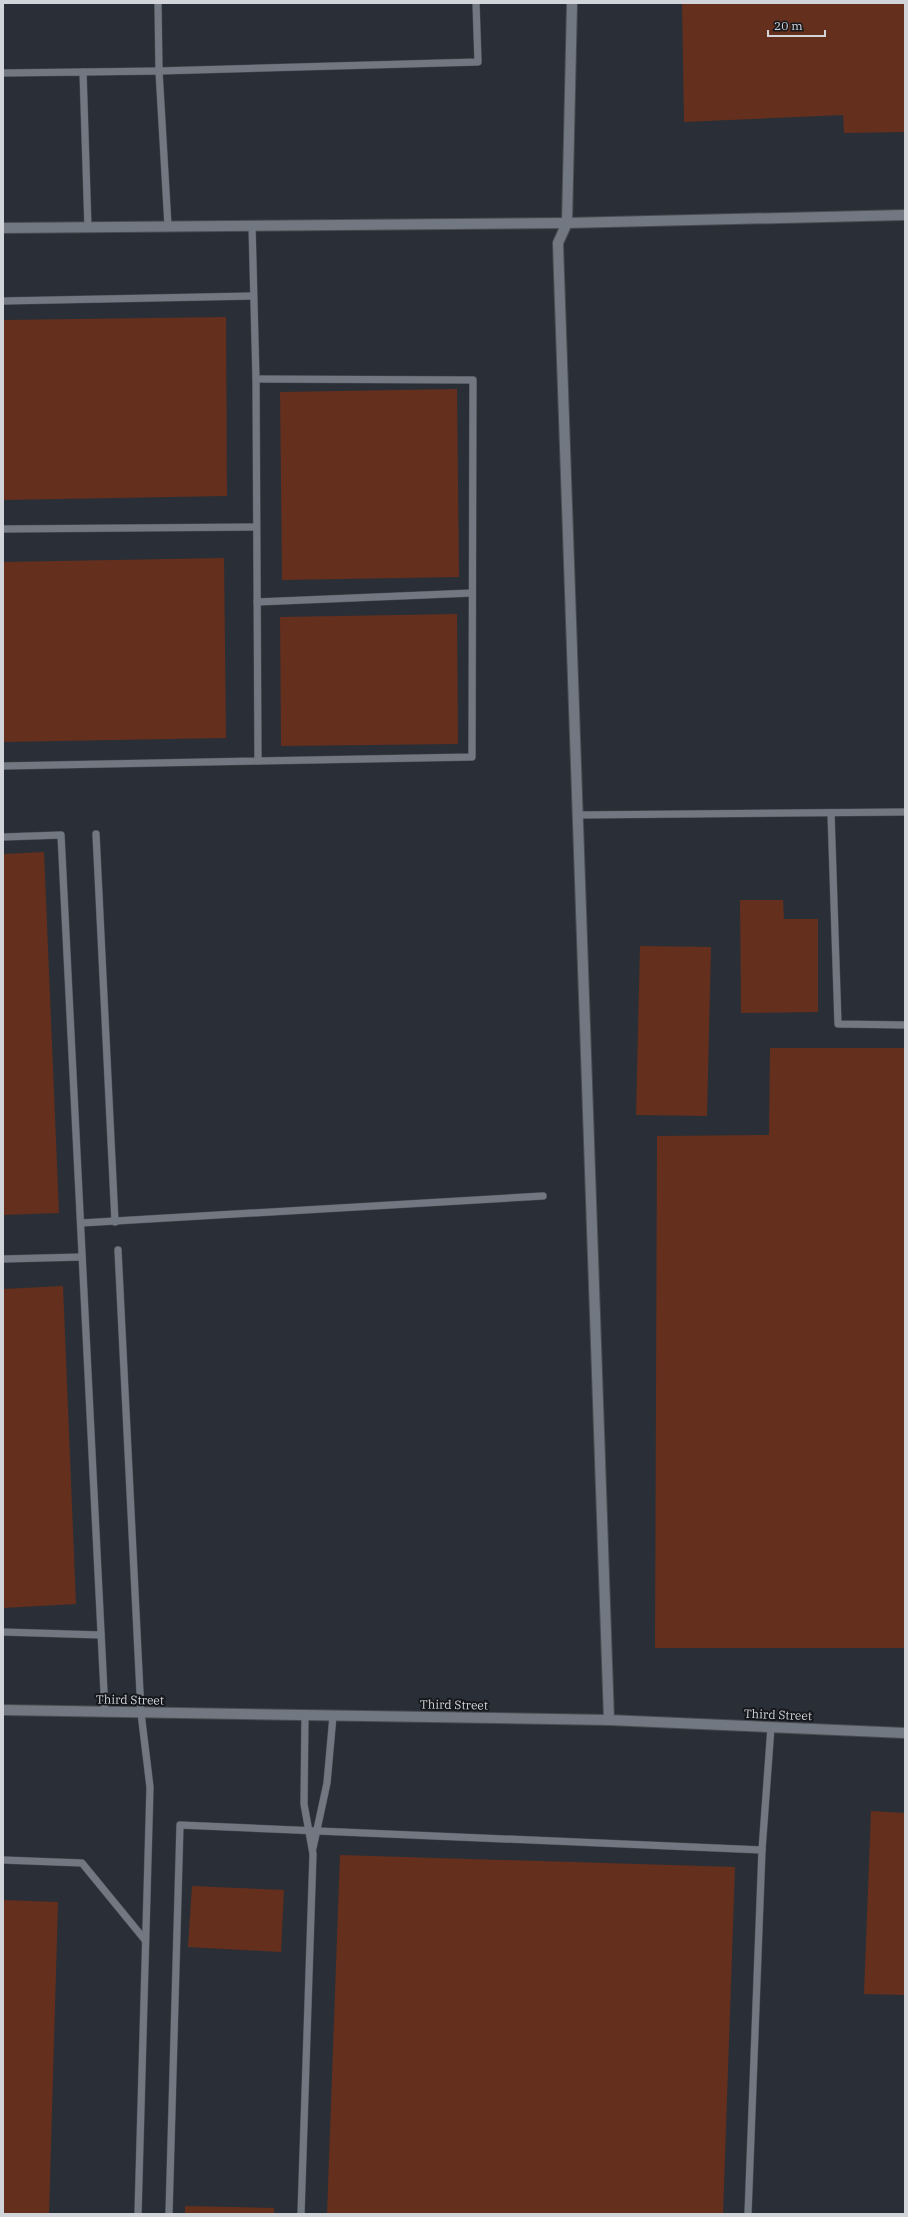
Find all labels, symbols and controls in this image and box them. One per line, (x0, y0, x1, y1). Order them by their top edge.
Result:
scale bar (768, 12, 825, 38)
text: 20 m (774, 18, 803, 33)
street label: Third Street (96, 1691, 164, 1708)
street label: Third Street (420, 1696, 488, 1713)
street label: Third Street (744, 1706, 812, 1723)

